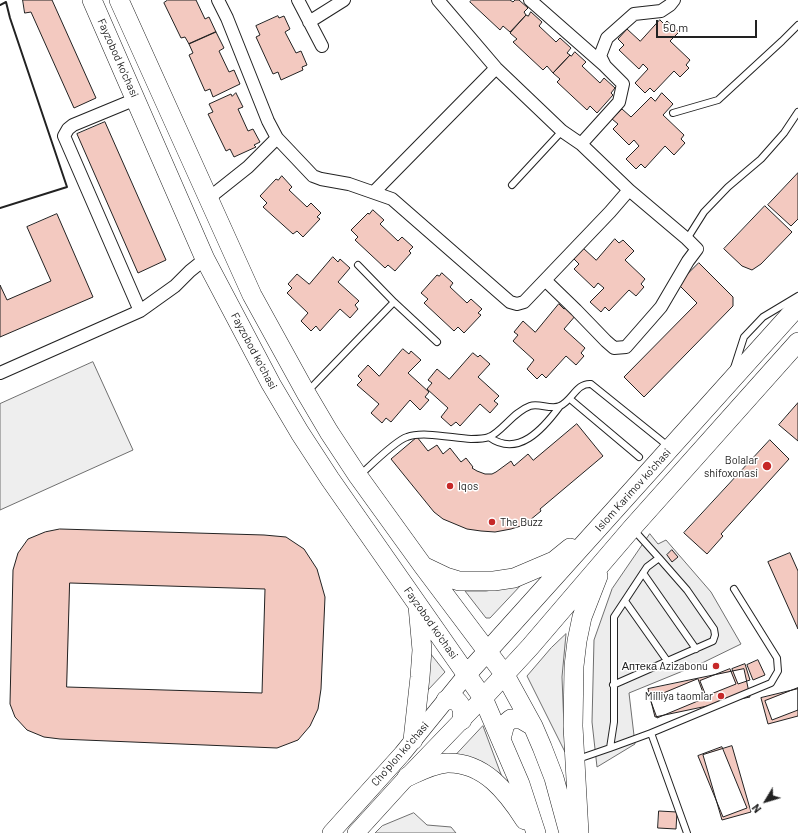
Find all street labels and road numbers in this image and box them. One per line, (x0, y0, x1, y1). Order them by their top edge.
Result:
street label: Fayzobod ko'chasi (95, 17, 141, 99)
street label: Fayzobod ko'chasi (228, 310, 280, 392)
street label: Islom Karimov ko'chasi (592, 446, 674, 534)
street label: Fayzobod ko'chasi (401, 584, 461, 662)
street label: Choʻplon koʻchasi (368, 719, 432, 789)

